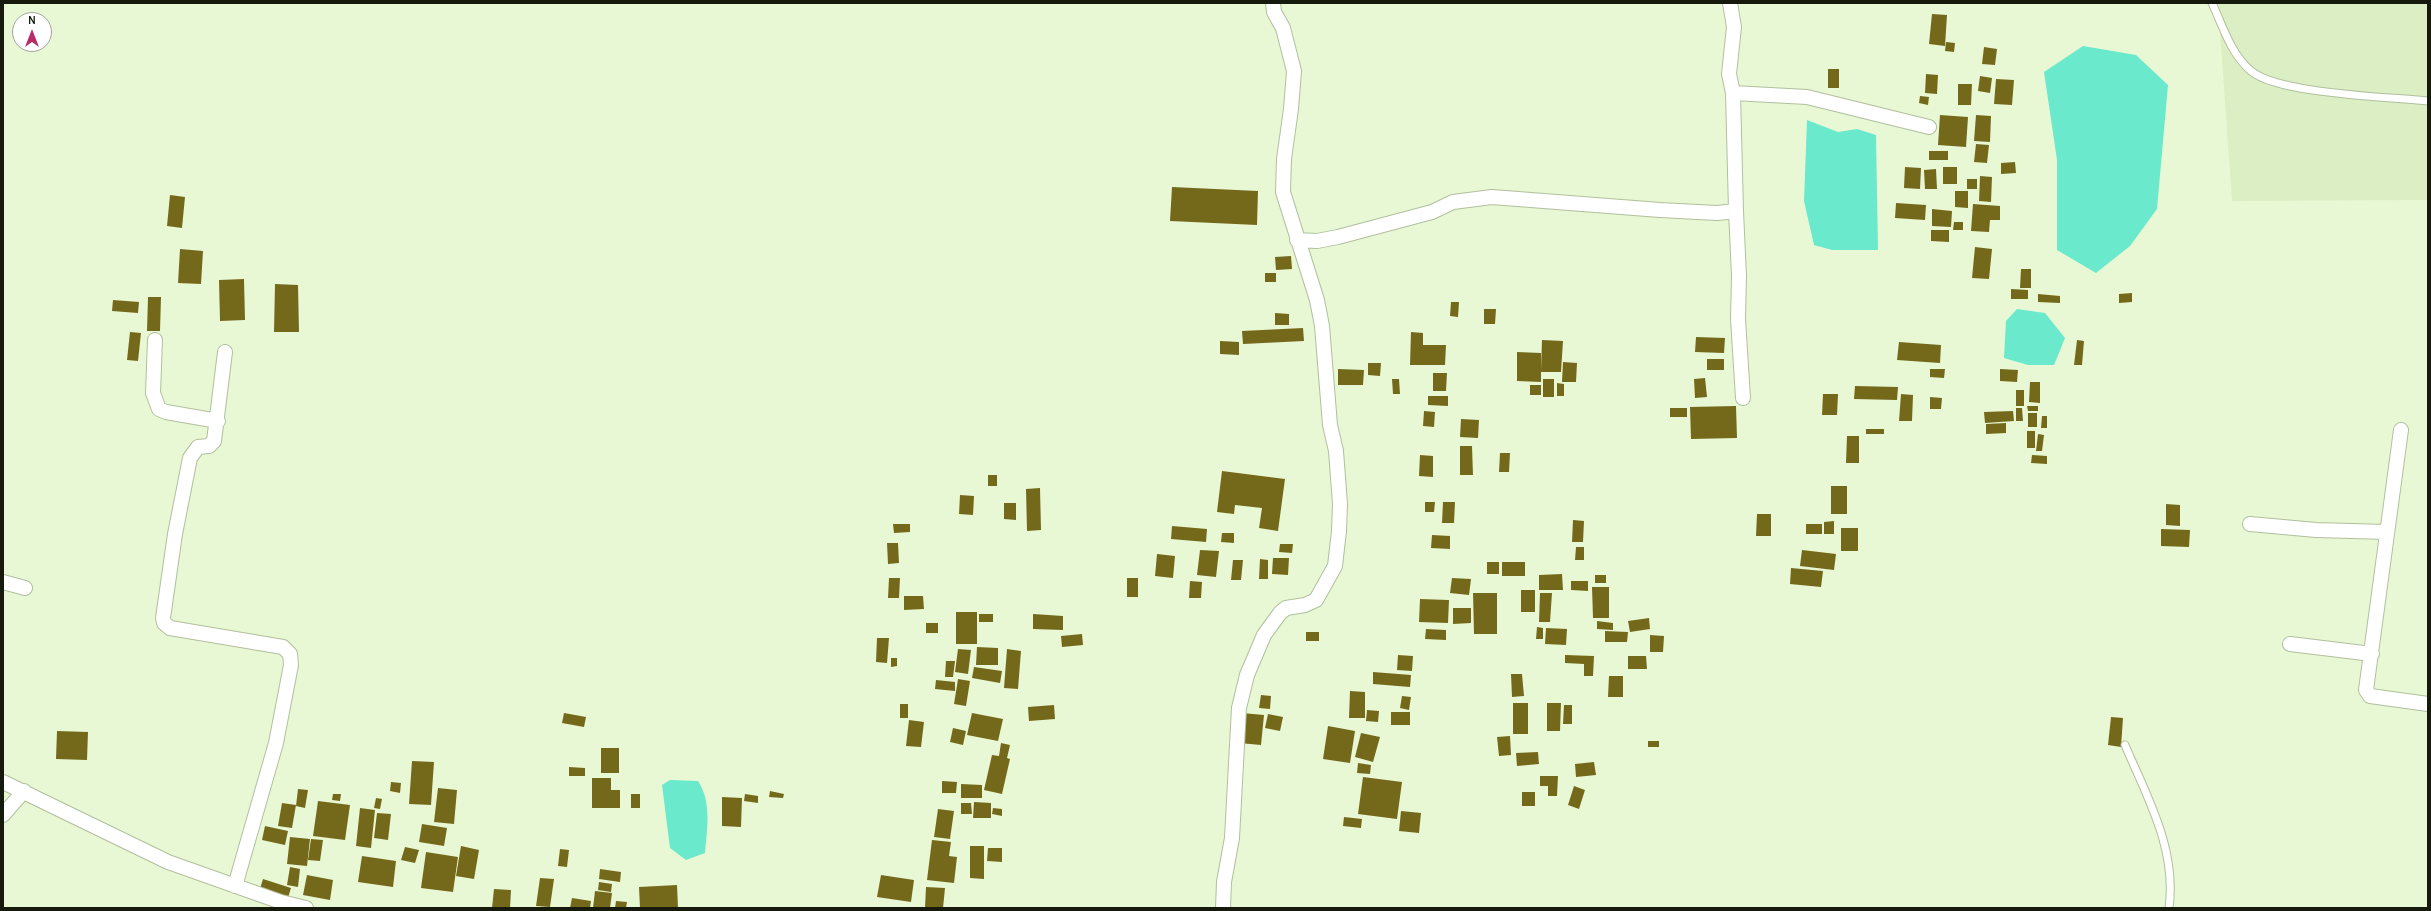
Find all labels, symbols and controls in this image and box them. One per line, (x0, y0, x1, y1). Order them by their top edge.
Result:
north arrow (12, 12, 52, 52)
text: N (28, 14, 36, 27)

